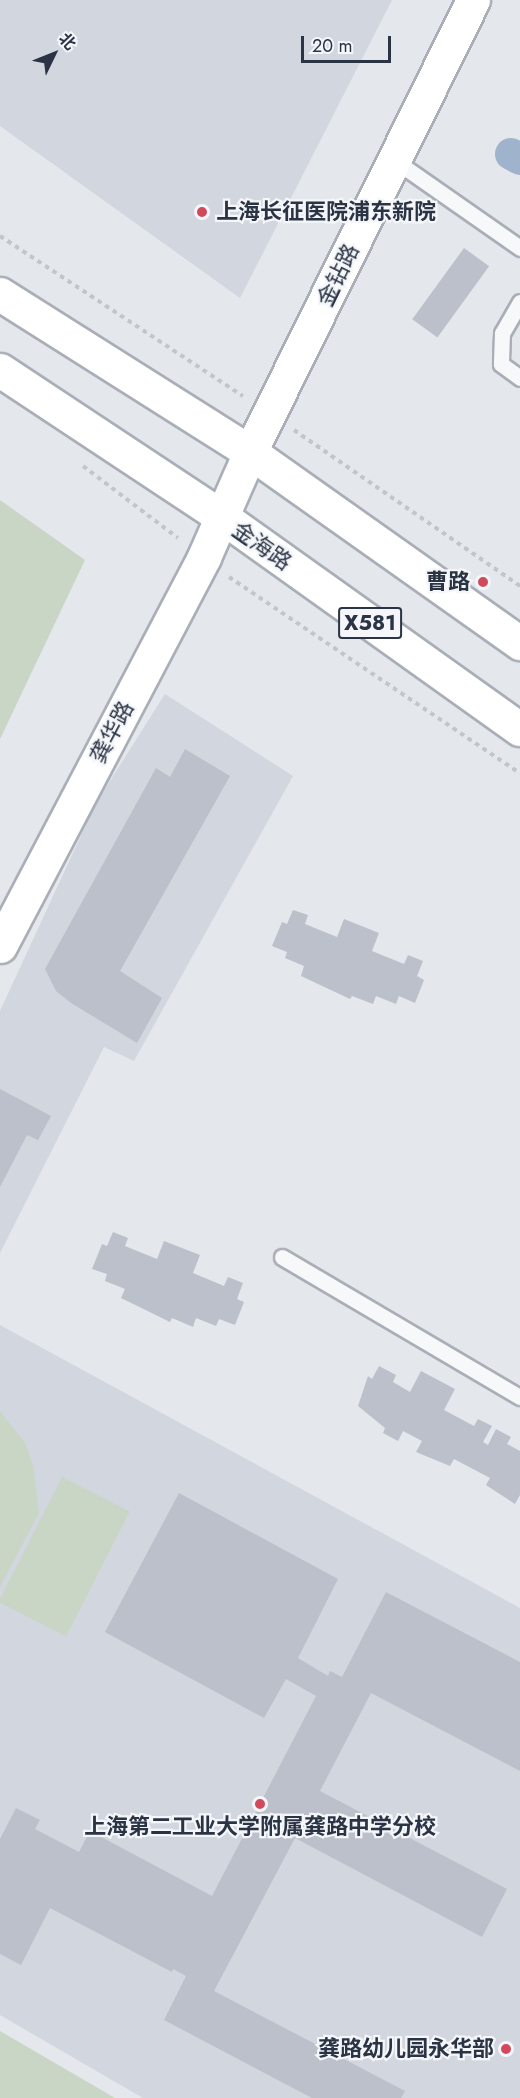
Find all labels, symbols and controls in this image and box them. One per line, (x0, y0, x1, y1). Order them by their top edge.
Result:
north arrow (24, 24, 84, 84)
scale bar (304, 24, 394, 62)
text: 北 (54, 28, 81, 55)
text: 20 m (312, 33, 352, 59)
place label: 上海长征医院浦东新院 (216, 199, 436, 225)
marker: 上海长征医院浦东新院 (193, 203, 211, 221)
street label: 金钻路 (312, 240, 364, 310)
street label: 金海路 (227, 516, 297, 576)
place label: 曹路 (426, 569, 470, 595)
marker: 曹路 (474, 573, 492, 591)
road number: X581 (337, 605, 403, 641)
street label: 龚华路 (85, 697, 139, 767)
marker: 上海第二工业大学附属龚路中学分校 (253, 1797, 267, 1811)
place label: 上海第二工业大学附属龚路中学分校 (84, 1814, 436, 1840)
place label: 龚路幼儿园永华部 (318, 2036, 494, 2062)
marker: 龚路幼儿园永华部 (499, 2042, 513, 2056)

